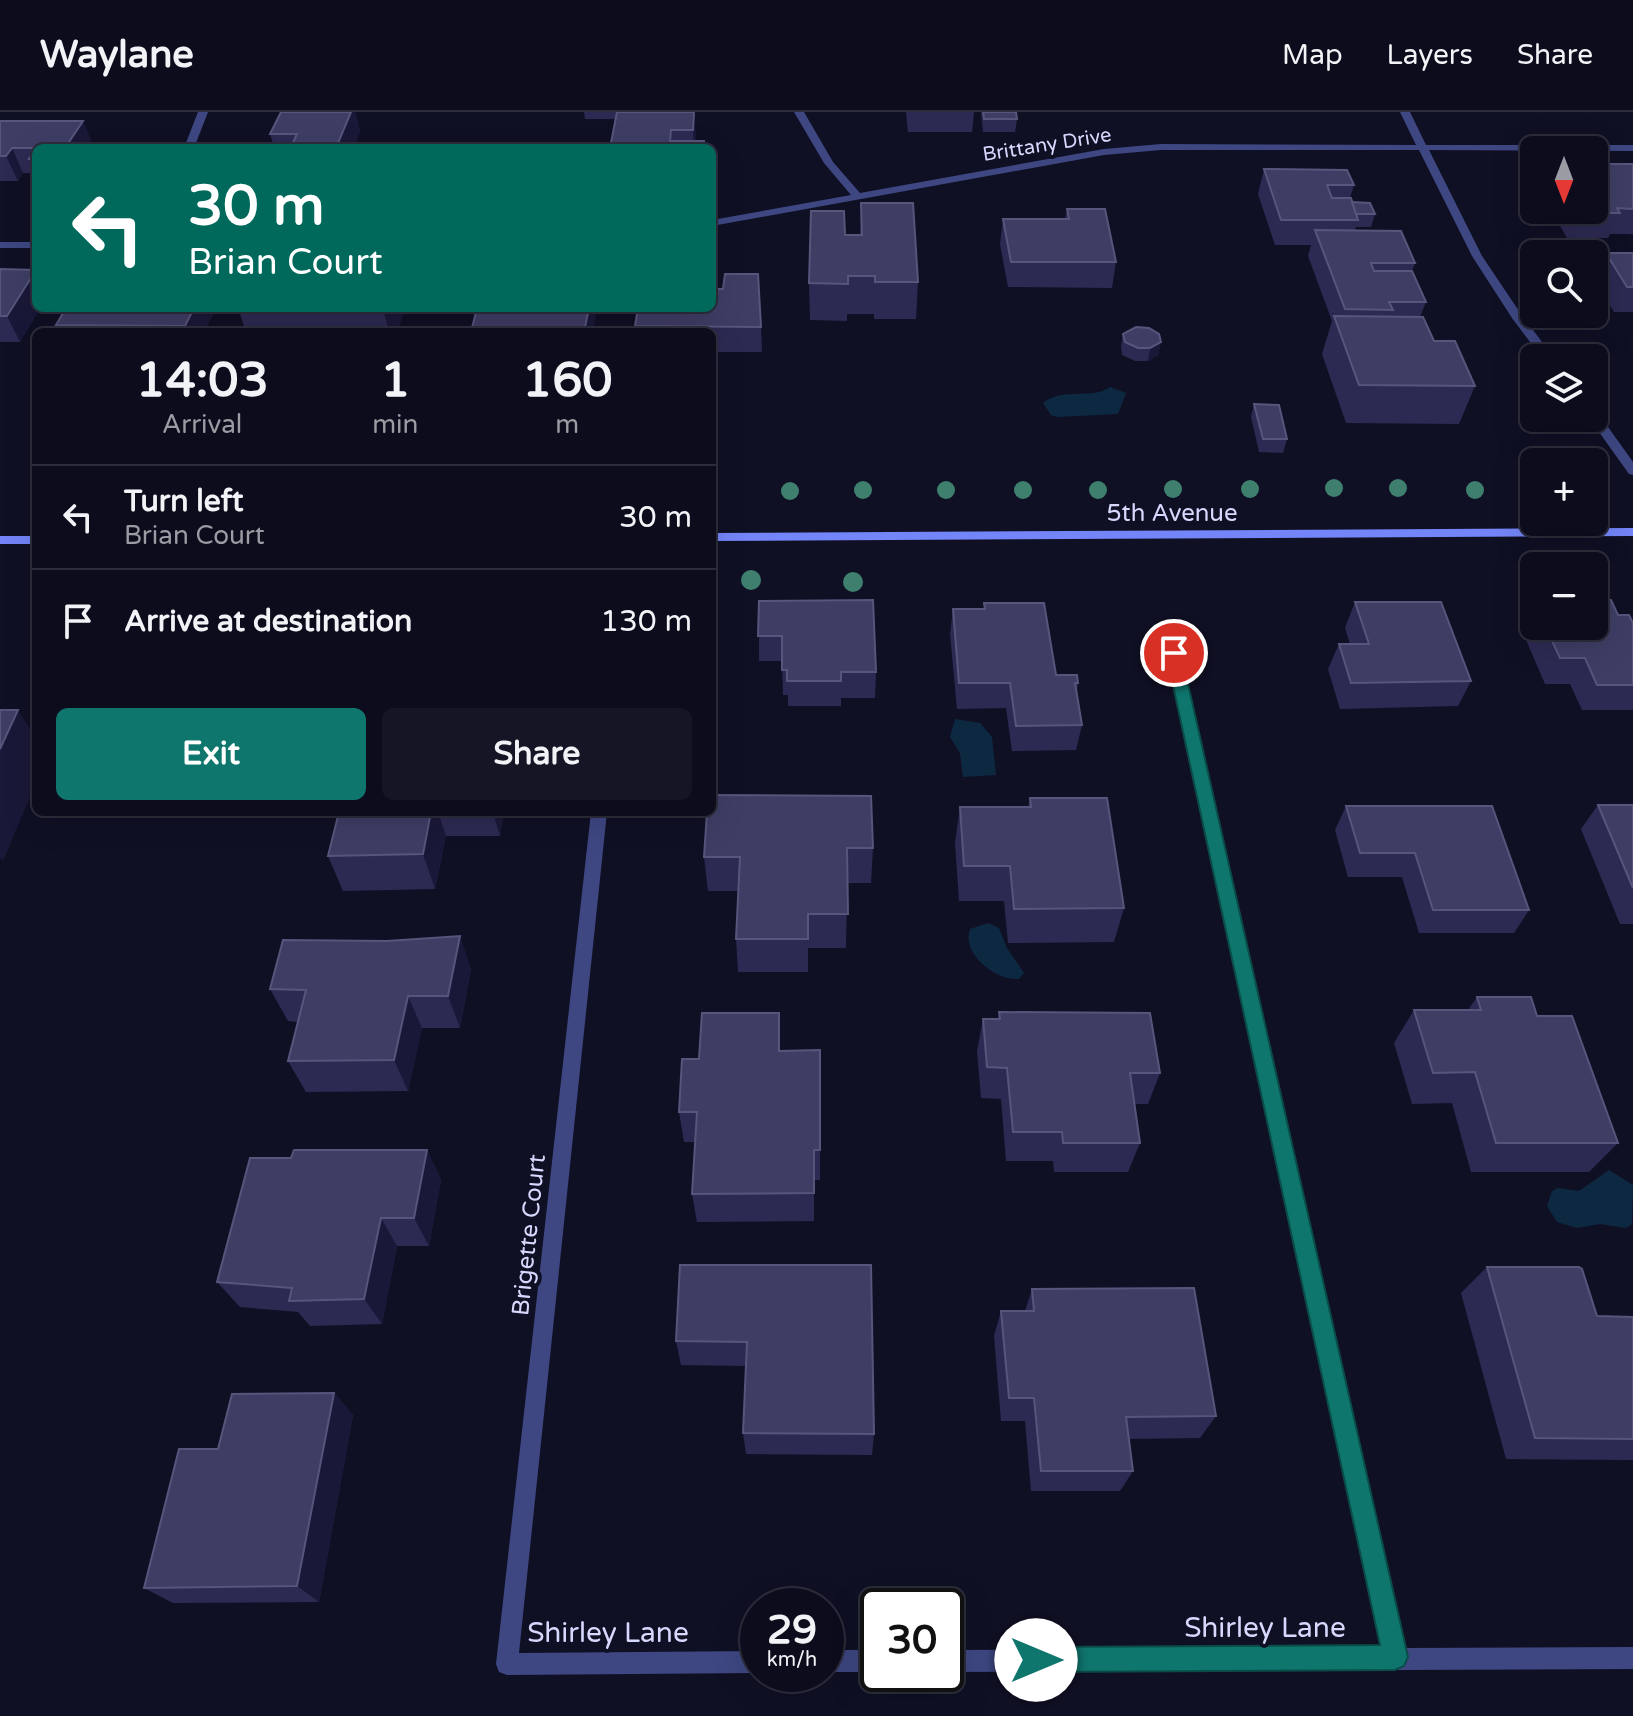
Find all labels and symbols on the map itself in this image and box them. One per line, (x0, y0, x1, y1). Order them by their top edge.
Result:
street label: Brittany Drive (981, 123, 1113, 167)
north arrow (1520, 136, 1608, 224)
street label: 5th Avenue (1107, 499, 1238, 528)
pin (1140, 619, 1208, 687)
street label: Brigette Court (506, 1153, 552, 1317)
speed limit sign: 30 (860, 1588, 964, 1692)
street label: Shirley Lane (1184, 1611, 1346, 1645)
street label: Shirley Lane (527, 1616, 689, 1650)
position arrow (994, 1618, 1078, 1702)

